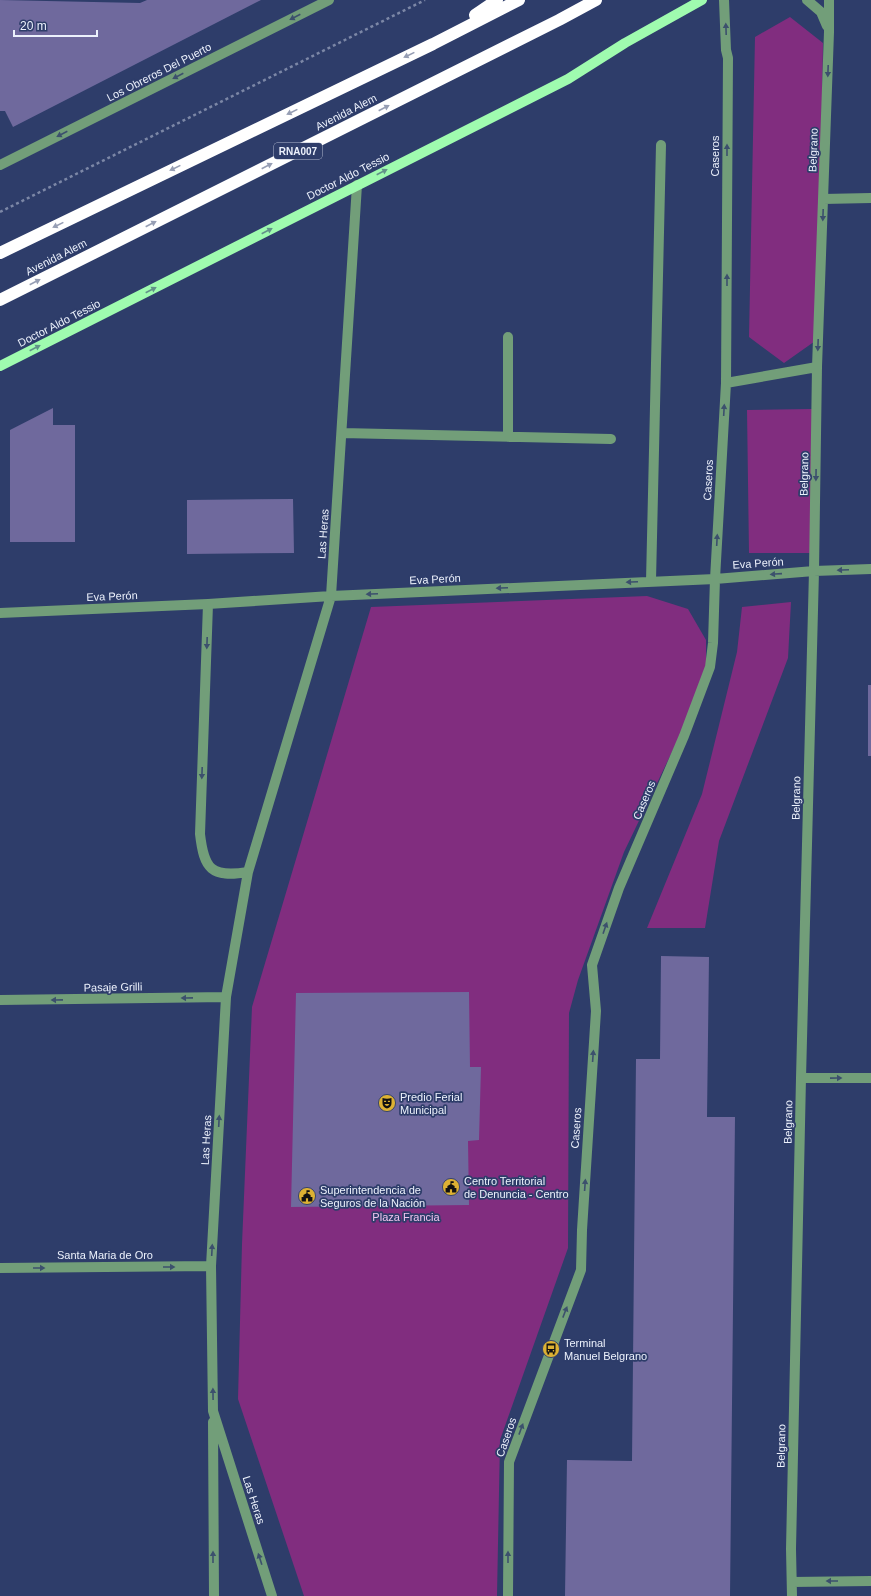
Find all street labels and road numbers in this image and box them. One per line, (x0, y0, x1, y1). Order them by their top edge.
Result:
street label: Los Obreros Del Puerto (105, 40, 213, 104)
street label: Avenida Alem (313, 91, 379, 133)
street label: Belgrano (806, 128, 820, 172)
street label: Caseros (709, 135, 721, 176)
road number: RNA007 (274, 143, 322, 159)
street label: Doctor Aldo Tessio (305, 150, 391, 202)
street label: Avenida Alem (23, 236, 89, 278)
street label: Doctor Aldo Tessio (16, 297, 102, 349)
street label: Belgrano (798, 452, 810, 496)
street label: Caseros (701, 459, 715, 501)
street label: Las Heras (315, 508, 331, 559)
street label: Eva Perón (732, 555, 784, 571)
street label: Eva Perón (409, 572, 461, 586)
street label: Eva Perón (86, 589, 138, 603)
street label: Belgrano (790, 776, 802, 820)
street label: Caseros (630, 778, 658, 821)
street label: Pasaje Grilli (84, 980, 142, 994)
street label: Belgrano (782, 1100, 794, 1144)
street label: Caseros (569, 1107, 583, 1149)
street label: Las Heras (199, 1114, 213, 1165)
street label: Santa Maria de Oro (57, 1249, 153, 1261)
street label: Caseros (494, 1415, 519, 1458)
street label: Belgrano (775, 1424, 787, 1468)
street label: Las Heras (241, 1474, 268, 1526)

